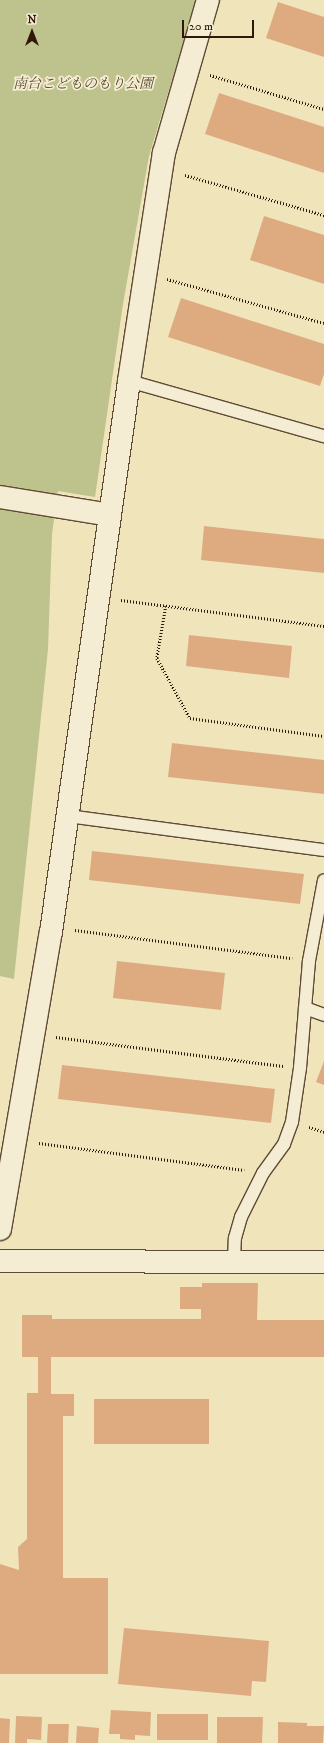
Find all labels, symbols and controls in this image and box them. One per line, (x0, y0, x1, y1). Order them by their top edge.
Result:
north arrow (12, 12, 52, 52)
scale bar (184, 12, 256, 38)
text: N (27, 13, 37, 27)
text: 20 m (189, 19, 213, 34)
park label: 南台こどものもり公園 (13, 76, 153, 92)

